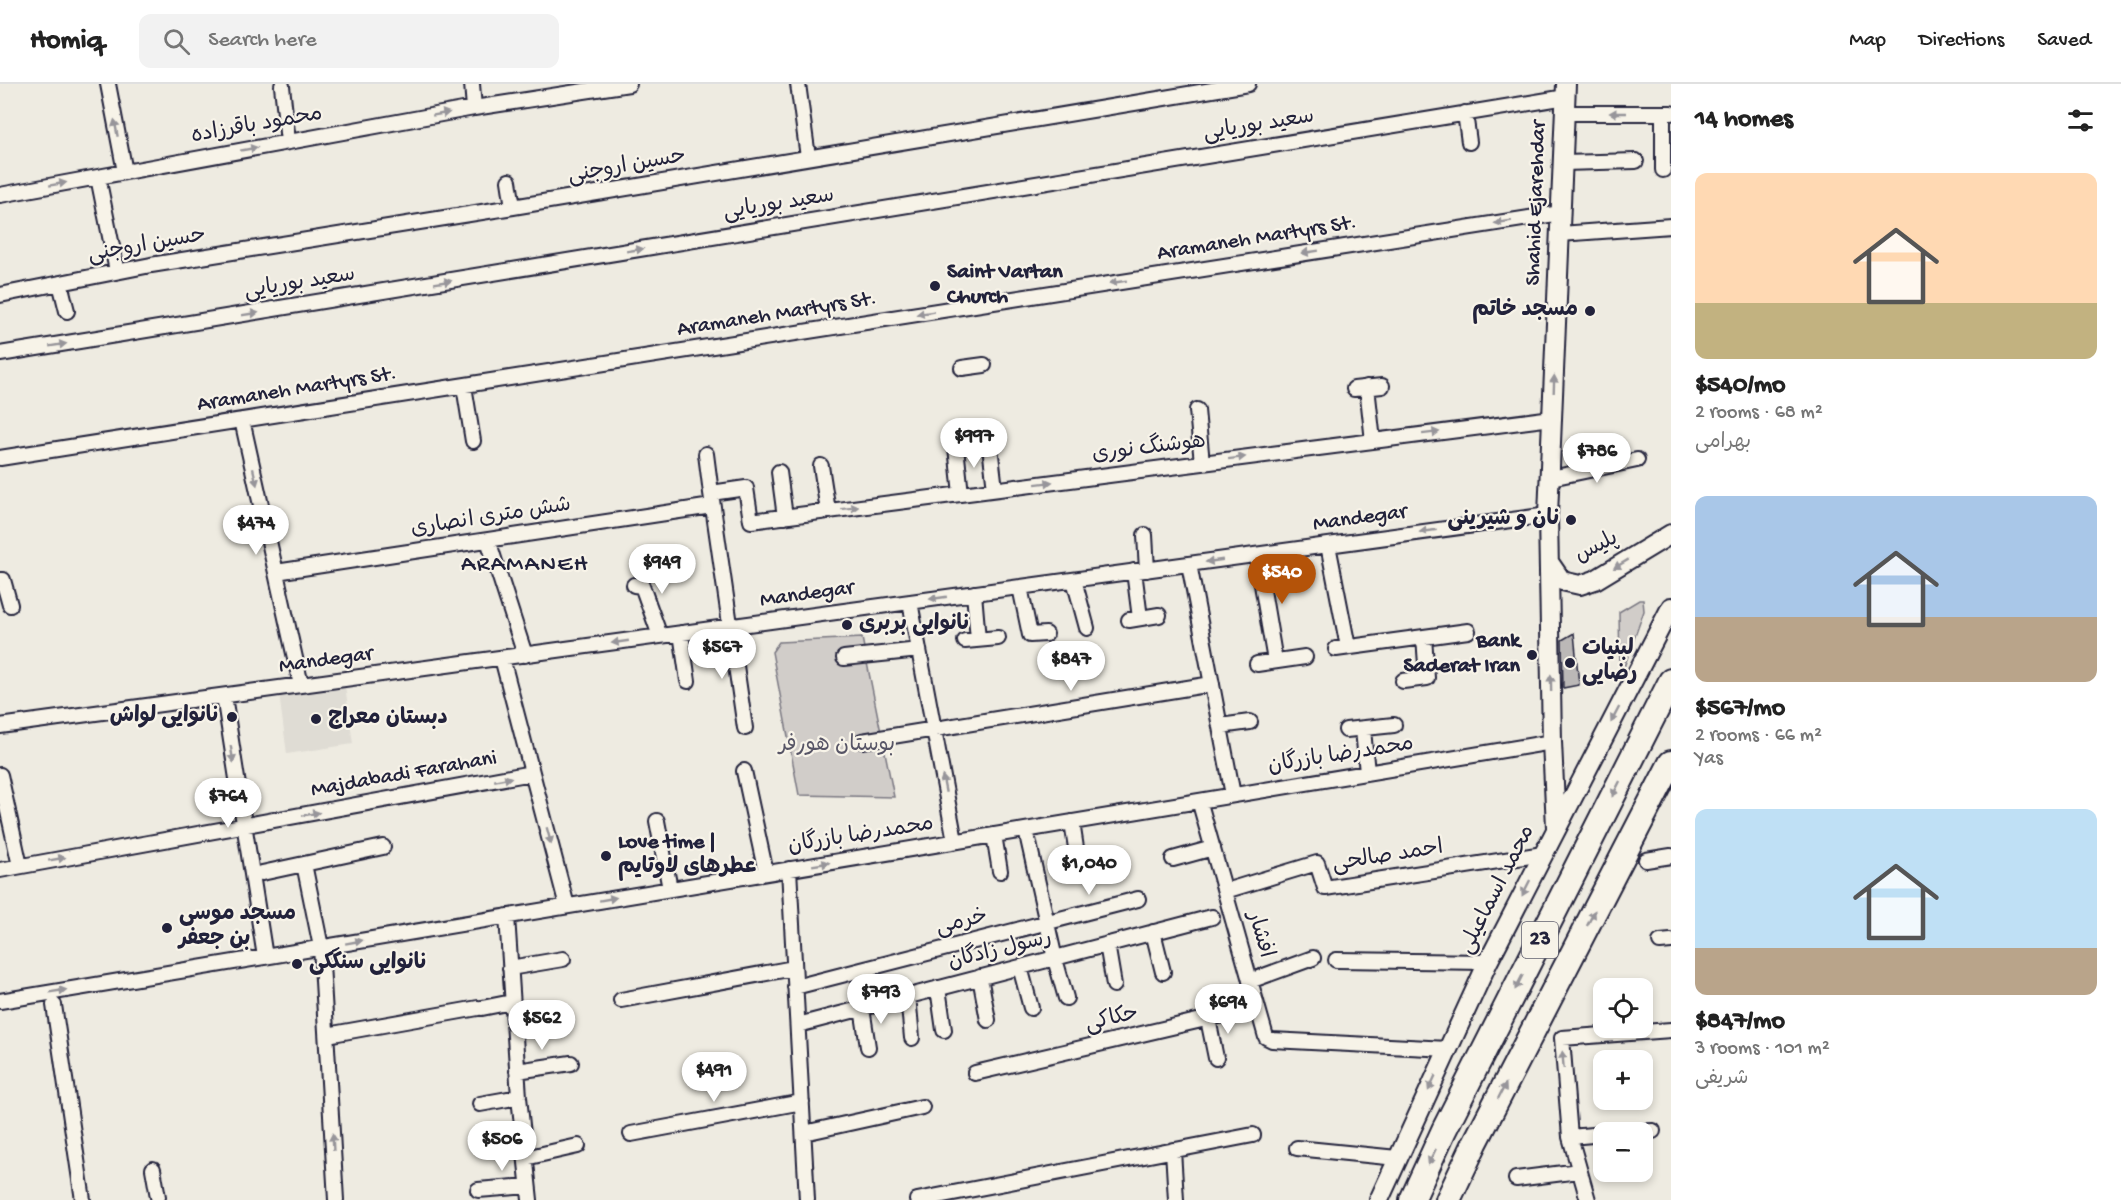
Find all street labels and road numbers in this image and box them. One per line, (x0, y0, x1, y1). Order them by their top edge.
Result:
street label: محمود باقرزاده (189, 102, 325, 150)
street label: سعید بوریایی (1202, 104, 1316, 148)
street label: Shahid Ejarehdar (1521, 118, 1553, 286)
street label: حسین اروجنی (566, 144, 688, 190)
street label: سعید بوریایی (722, 183, 836, 227)
street label: Aramaneh Martyrs St. (1155, 210, 1359, 268)
street label: حسین اروجنی (86, 223, 208, 269)
street label: سعید بوریایی (243, 262, 357, 306)
street label: Aramaneh Martyrs St. (675, 286, 879, 344)
street label: Aramaneh Martyrs St. (195, 361, 399, 419)
street label: هوشنگ نوری (1090, 426, 1207, 469)
street label: شش متری انصاری (409, 493, 573, 543)
street label: Mandegar (1311, 499, 1411, 538)
street label: پلیس (1571, 526, 1623, 570)
street label: Mandegar (758, 575, 858, 614)
street label: Mandegar (277, 641, 377, 680)
street label: محمدرضا بازرگان (1266, 729, 1416, 780)
street label: Majdabadi Farahani (309, 746, 499, 804)
street label: محمدرضا بازرگان (786, 809, 936, 860)
street label: محمد اسماعیلی (1454, 821, 1542, 959)
street label: احمد صالحی (1331, 835, 1445, 879)
street label: خرمی (933, 904, 991, 942)
street label: افشار (1239, 907, 1278, 961)
road number: 23 (1522, 922, 1558, 958)
street label: رسول زادگان (945, 923, 1054, 976)
street label: حکاکی (1083, 1001, 1141, 1039)

